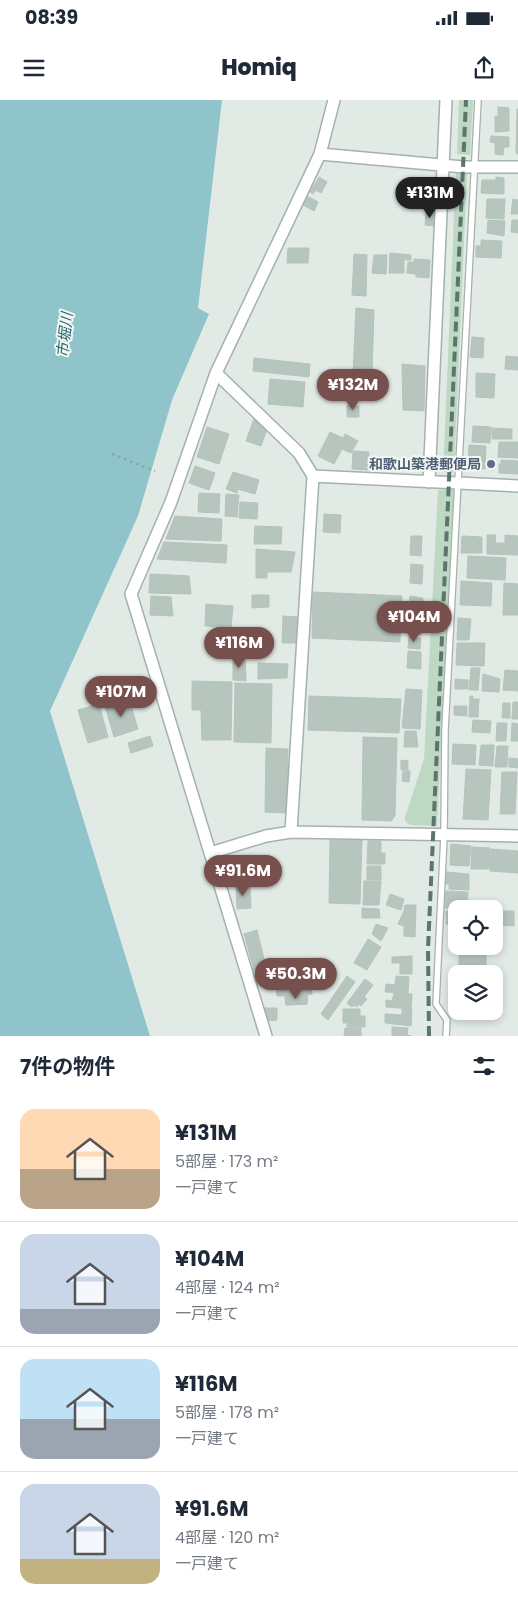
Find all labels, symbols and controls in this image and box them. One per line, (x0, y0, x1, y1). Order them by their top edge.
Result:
text: 08:39 (25, 4, 78, 31)
text: Homiq (221, 52, 297, 83)
icon: menu (20, 54, 48, 82)
icon: share (470, 54, 498, 82)
pin: ¥131M (395, 176, 465, 219)
text: ¥131M (406, 181, 454, 204)
water label: 市堀川 (52, 309, 78, 358)
pin: ¥132M (318, 368, 388, 411)
text: ¥132M (328, 373, 378, 396)
place label: 和歌山築港郵便局 (369, 454, 481, 474)
marker: 和歌山築港郵便局 (485, 458, 497, 470)
pin: ¥104M (379, 600, 449, 643)
text: ¥104M (388, 605, 440, 628)
pin: ¥116M (204, 626, 274, 669)
text: ¥116M (215, 631, 263, 654)
pin: ¥107M (86, 676, 156, 718)
text: ¥107M (96, 680, 146, 703)
pin: ¥91.6M (202, 854, 284, 897)
text: ¥91.6M (215, 859, 271, 882)
map controls (448, 900, 503, 1020)
button: locate (448, 900, 503, 955)
pin: ¥50.3M (255, 958, 337, 1000)
text: ¥50.3M (266, 962, 326, 985)
button: layers (448, 965, 503, 1020)
text: 7件の物件 (20, 1052, 115, 1081)
icon: filters (470, 1052, 498, 1080)
text: ¥131M (175, 1118, 237, 1147)
icon: home (60, 1129, 120, 1189)
text: 5部屋 · 173 m² (175, 1150, 278, 1173)
text: 一戸建て (175, 1176, 239, 1199)
text: ¥104M (175, 1244, 244, 1273)
icon: home (60, 1254, 120, 1314)
text: 4部屋 · 124 m² (175, 1276, 279, 1299)
text: 一戸建て (175, 1302, 239, 1325)
text: ¥116M (175, 1369, 238, 1398)
icon: home (60, 1379, 120, 1439)
text: 5部屋 · 178 m² (175, 1401, 279, 1424)
text: 一戸建て (175, 1427, 239, 1450)
text: ¥91.6M (175, 1494, 248, 1523)
icon: home (60, 1504, 120, 1564)
text: 4部屋 · 120 m² (175, 1526, 279, 1549)
text: 一戸建て (175, 1552, 239, 1575)

